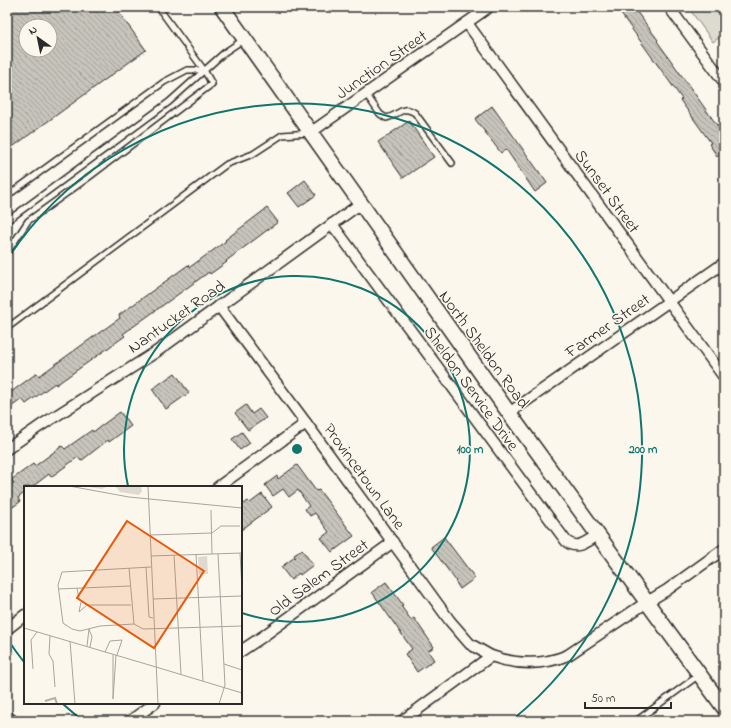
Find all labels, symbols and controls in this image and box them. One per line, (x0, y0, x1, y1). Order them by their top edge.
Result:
north arrow (18, 18, 58, 58)
text: N (26, 22, 41, 39)
street label: Junction Street (331, 24, 433, 106)
street label: Sunset Street (568, 145, 646, 239)
street label: Nantucket Road (123, 274, 231, 360)
street label: North Sheldon Road (432, 285, 536, 415)
street label: Farmer Street (559, 288, 656, 365)
street label: Sheldon Service Drive (417, 321, 525, 457)
street label: Provincetown Lane (317, 419, 411, 535)
text: 100 m (457, 441, 484, 459)
text: 200 m (628, 441, 658, 459)
centre of rings (290, 442, 304, 456)
inset map (24, 486, 242, 704)
street label: Old Salem Street (264, 533, 374, 623)
scale bar (585, 684, 671, 710)
text: 50 m (591, 690, 615, 708)

